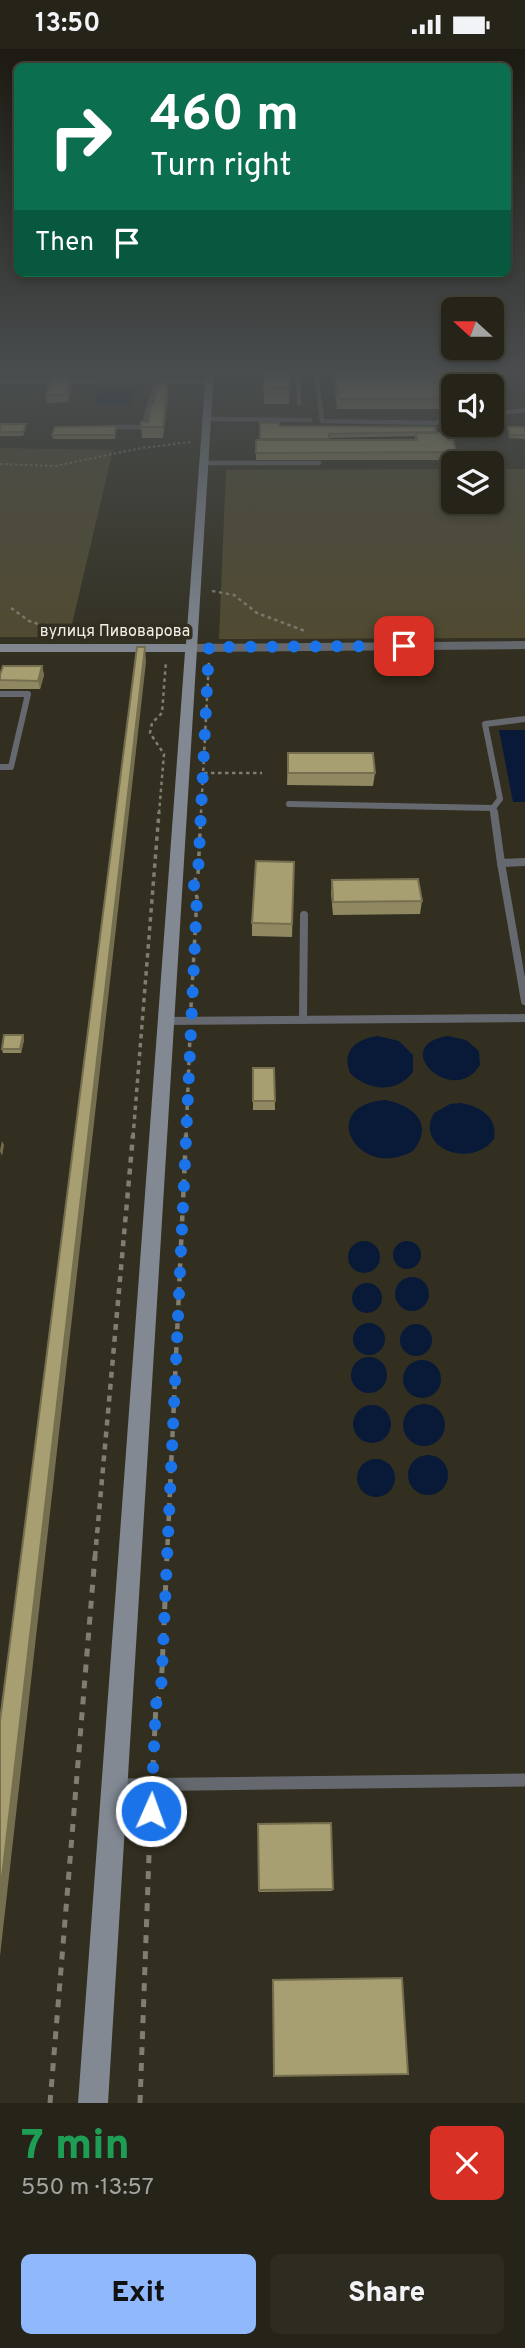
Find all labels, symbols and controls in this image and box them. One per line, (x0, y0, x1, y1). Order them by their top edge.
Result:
text: 13:50 (35, 8, 100, 41)
text: 460 m (150, 86, 299, 148)
icon: right (35, 91, 126, 182)
text: Turn right (150, 147, 292, 187)
icon: arrive (108, 224, 146, 262)
text: Then (35, 227, 94, 260)
north arrow (441, 297, 504, 361)
map controls (441, 297, 504, 514)
button: sound (441, 374, 504, 437)
button: layers (441, 451, 504, 514)
pin (374, 616, 434, 676)
street label: вулиця Пивоварова (40, 622, 190, 642)
icon: arrive (385, 627, 423, 665)
position arrow (114, 1774, 188, 1848)
text: 7 min (21, 2121, 130, 2174)
button: close (430, 2126, 504, 2200)
text: 550 m · 13:57 (21, 2174, 154, 2203)
button: Exit (21, 2254, 256, 2334)
button: Share (270, 2254, 504, 2334)

